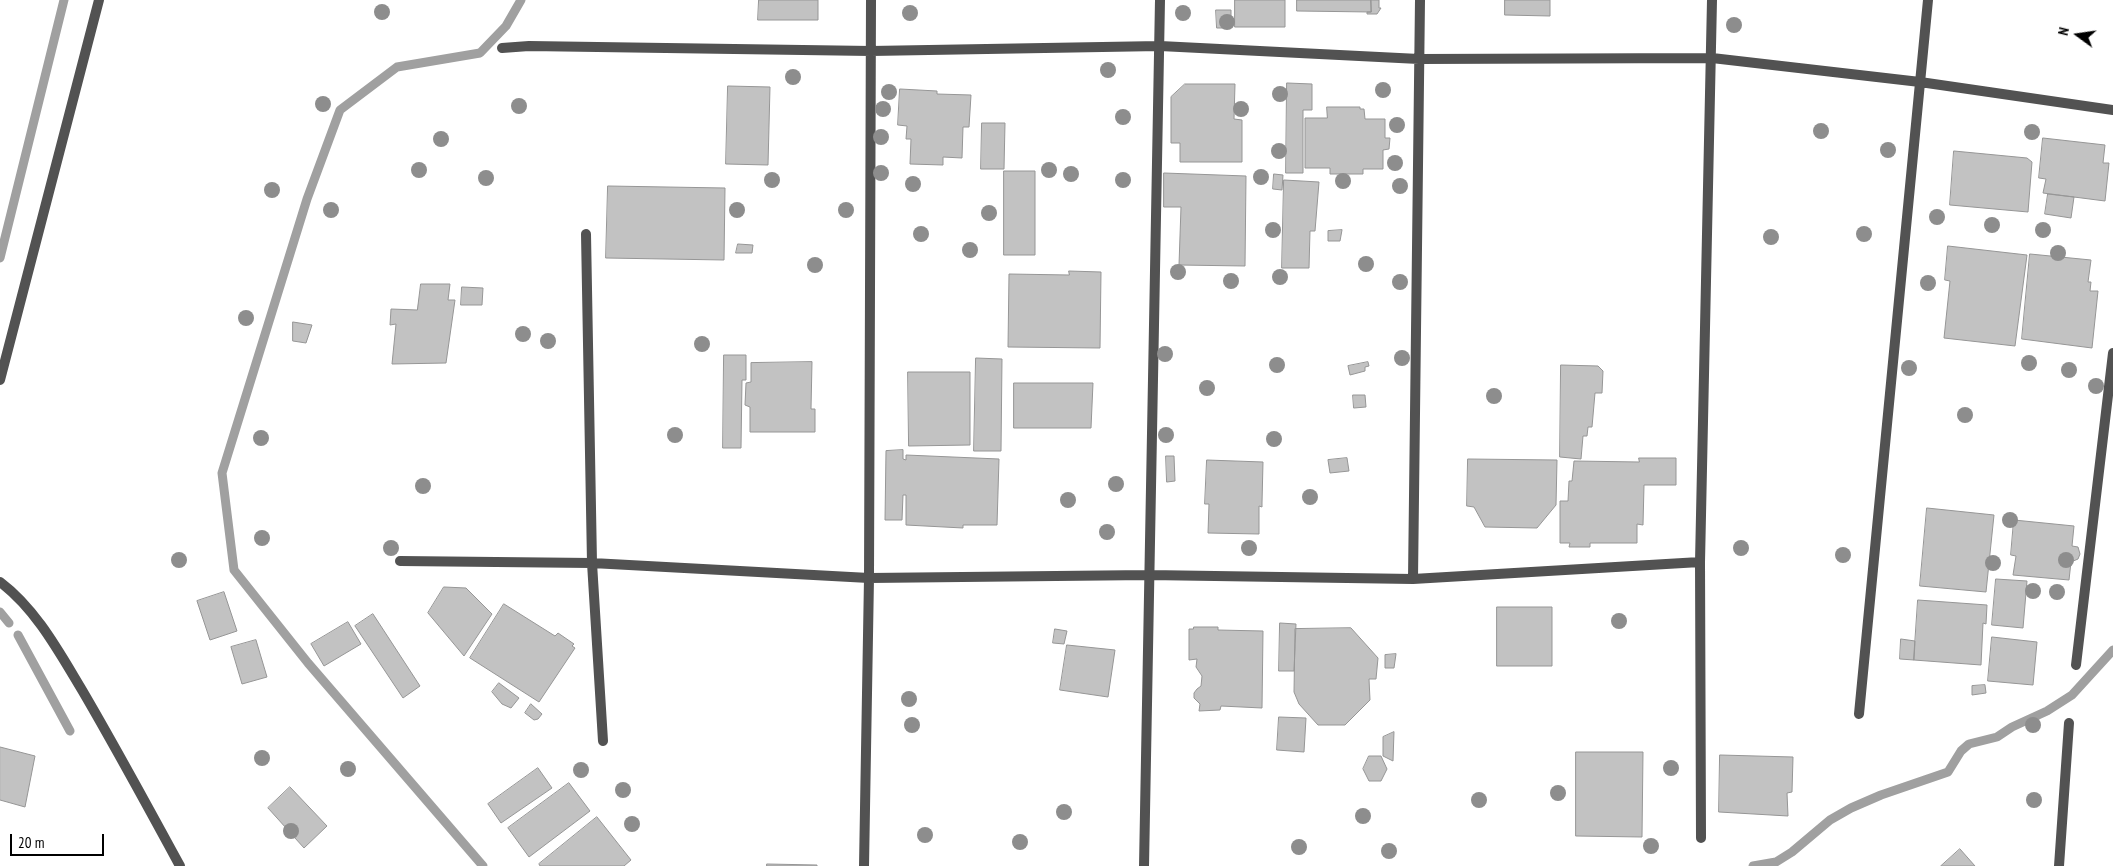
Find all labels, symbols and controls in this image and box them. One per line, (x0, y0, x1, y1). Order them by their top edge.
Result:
north arrow (2053, 10, 2103, 60)
text: N (2054, 26, 2073, 37)
scale bar (12, 824, 106, 856)
text: 20 m (18, 833, 44, 852)

